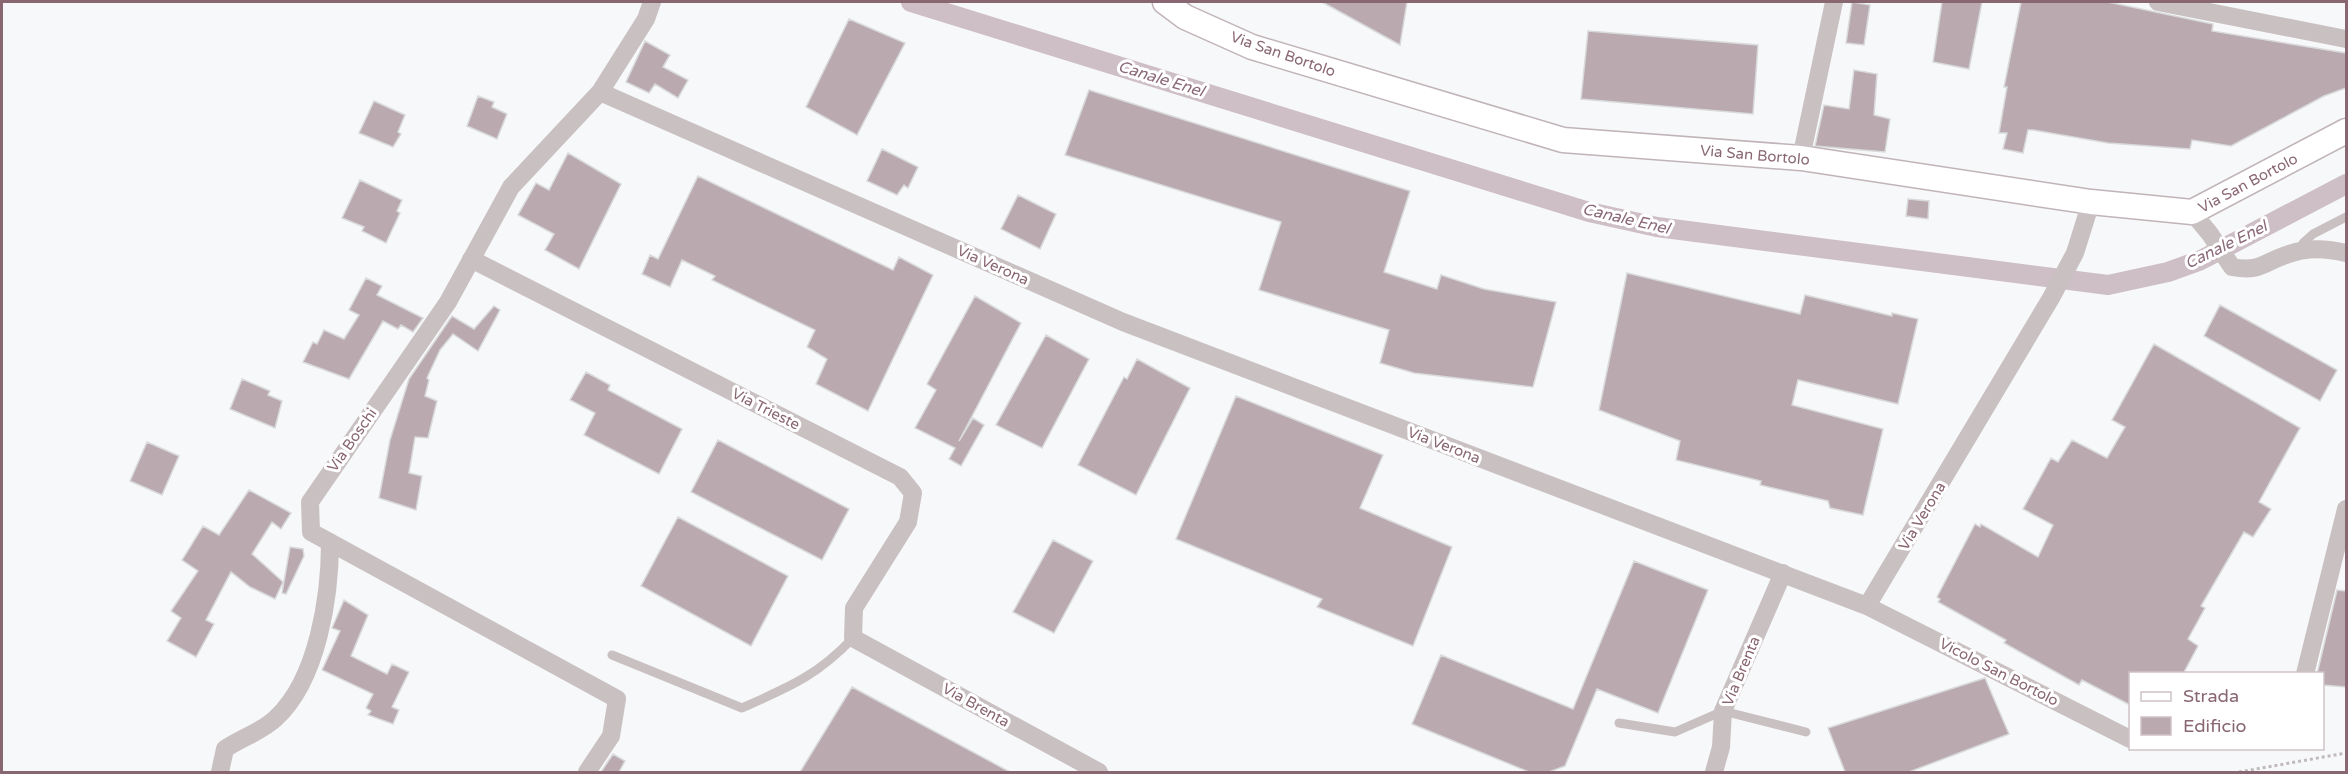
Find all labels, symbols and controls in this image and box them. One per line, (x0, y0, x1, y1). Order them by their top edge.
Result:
street label: Via San Bortolo (1228, 28, 1338, 80)
water label: Canale Enel (1116, 56, 1208, 102)
street label: Via San Bortolo (1700, 141, 1810, 169)
street label: Via San Bortolo (2195, 149, 2301, 217)
water label: Canale Enel (1580, 199, 1674, 239)
water label: Canale Enel (2182, 216, 2272, 273)
street label: Via Verona (954, 241, 1032, 289)
street label: Via Trieste (729, 384, 803, 434)
street label: Via Boschi (323, 405, 381, 475)
street label: Via Verona (1405, 423, 1483, 467)
street label: Via Verona (1895, 479, 1949, 553)
street label: Via Brenta (1718, 634, 1764, 708)
street label: Vicolo San Bortolo (1936, 634, 2062, 710)
legend (2129, 672, 2324, 750)
street label: Via Brenta (939, 679, 1013, 731)
text: Strada (2183, 685, 2239, 707)
text: Edificio (2183, 715, 2247, 737)

